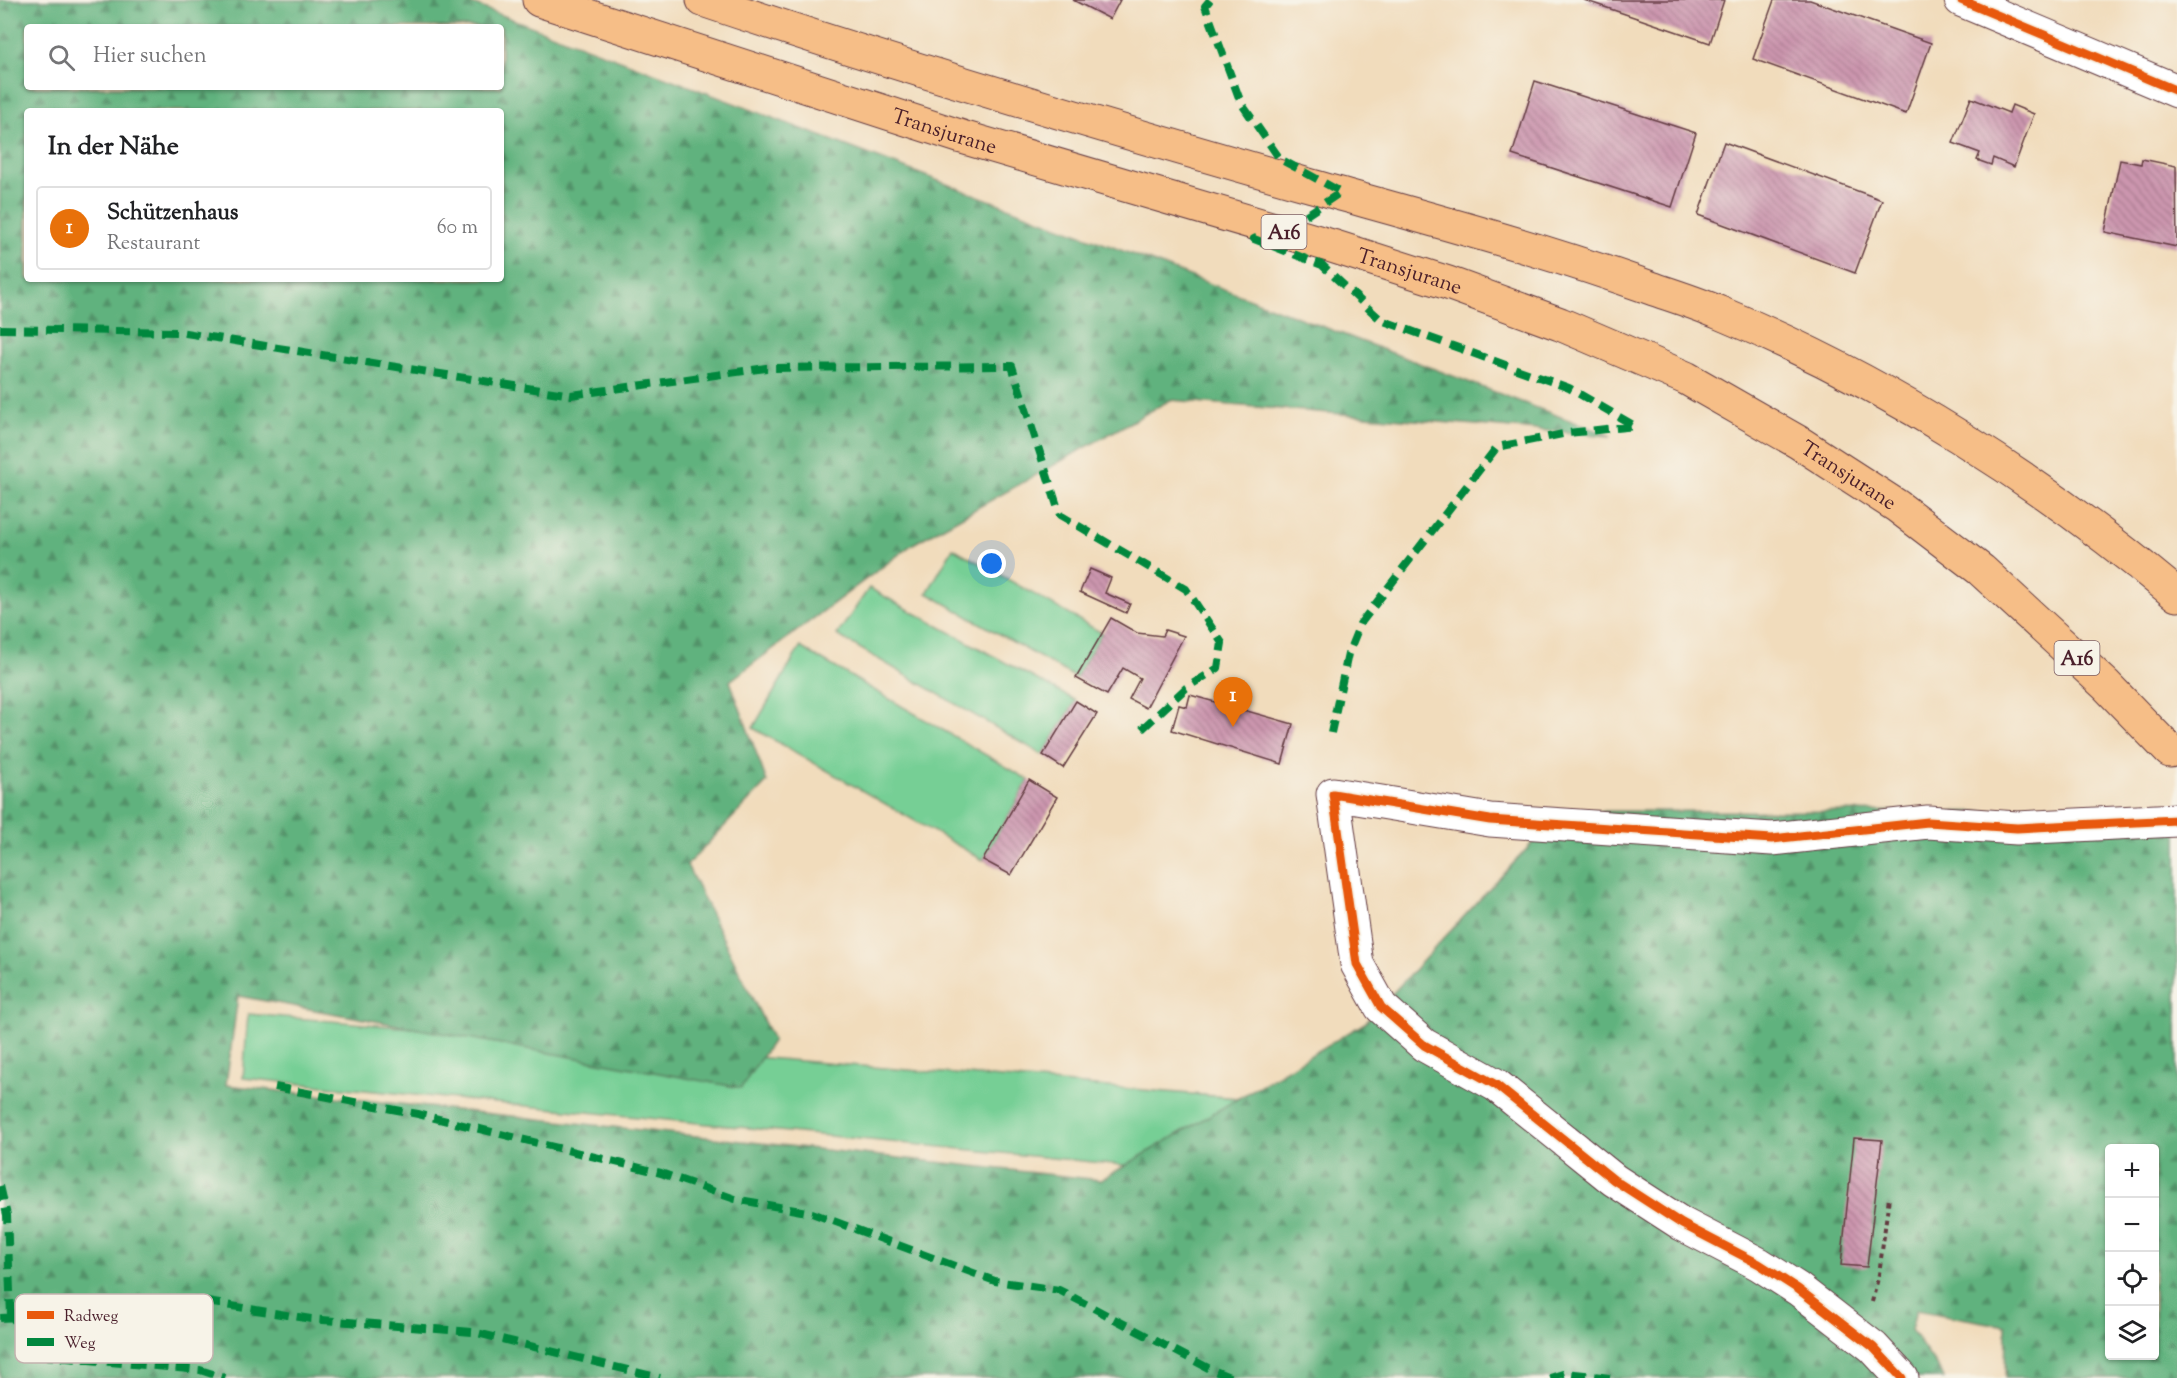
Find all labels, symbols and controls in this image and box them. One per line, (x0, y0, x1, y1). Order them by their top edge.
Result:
search box (24, 24, 504, 90)
icon: search (45, 41, 78, 74)
text: Hier suchen (93, 41, 207, 73)
street label: Transjurane (887, 102, 1000, 163)
text: In der Nähe (48, 129, 179, 166)
text: Schützenhaus (107, 198, 238, 230)
text: 1 (66, 214, 73, 243)
text: 60 m (437, 214, 478, 243)
road number: A16 (1262, 215, 1306, 249)
text: Restaurant (107, 230, 200, 259)
street label: Transjurane (1353, 242, 1466, 304)
street label: Transjurane (1794, 434, 1902, 519)
your location (977, 549, 1006, 578)
road number: A16 (2054, 641, 2100, 675)
pin: 1 (1214, 678, 1252, 727)
map controls (2105, 1144, 2159, 1360)
button: + (2105, 1144, 2159, 1198)
button: − (2105, 1198, 2159, 1252)
button: locate (2105, 1252, 2159, 1306)
legend (15, 1294, 213, 1363)
text: Radweg (64, 1306, 118, 1329)
button: layers (2105, 1306, 2159, 1360)
text: Weg (64, 1333, 96, 1356)

